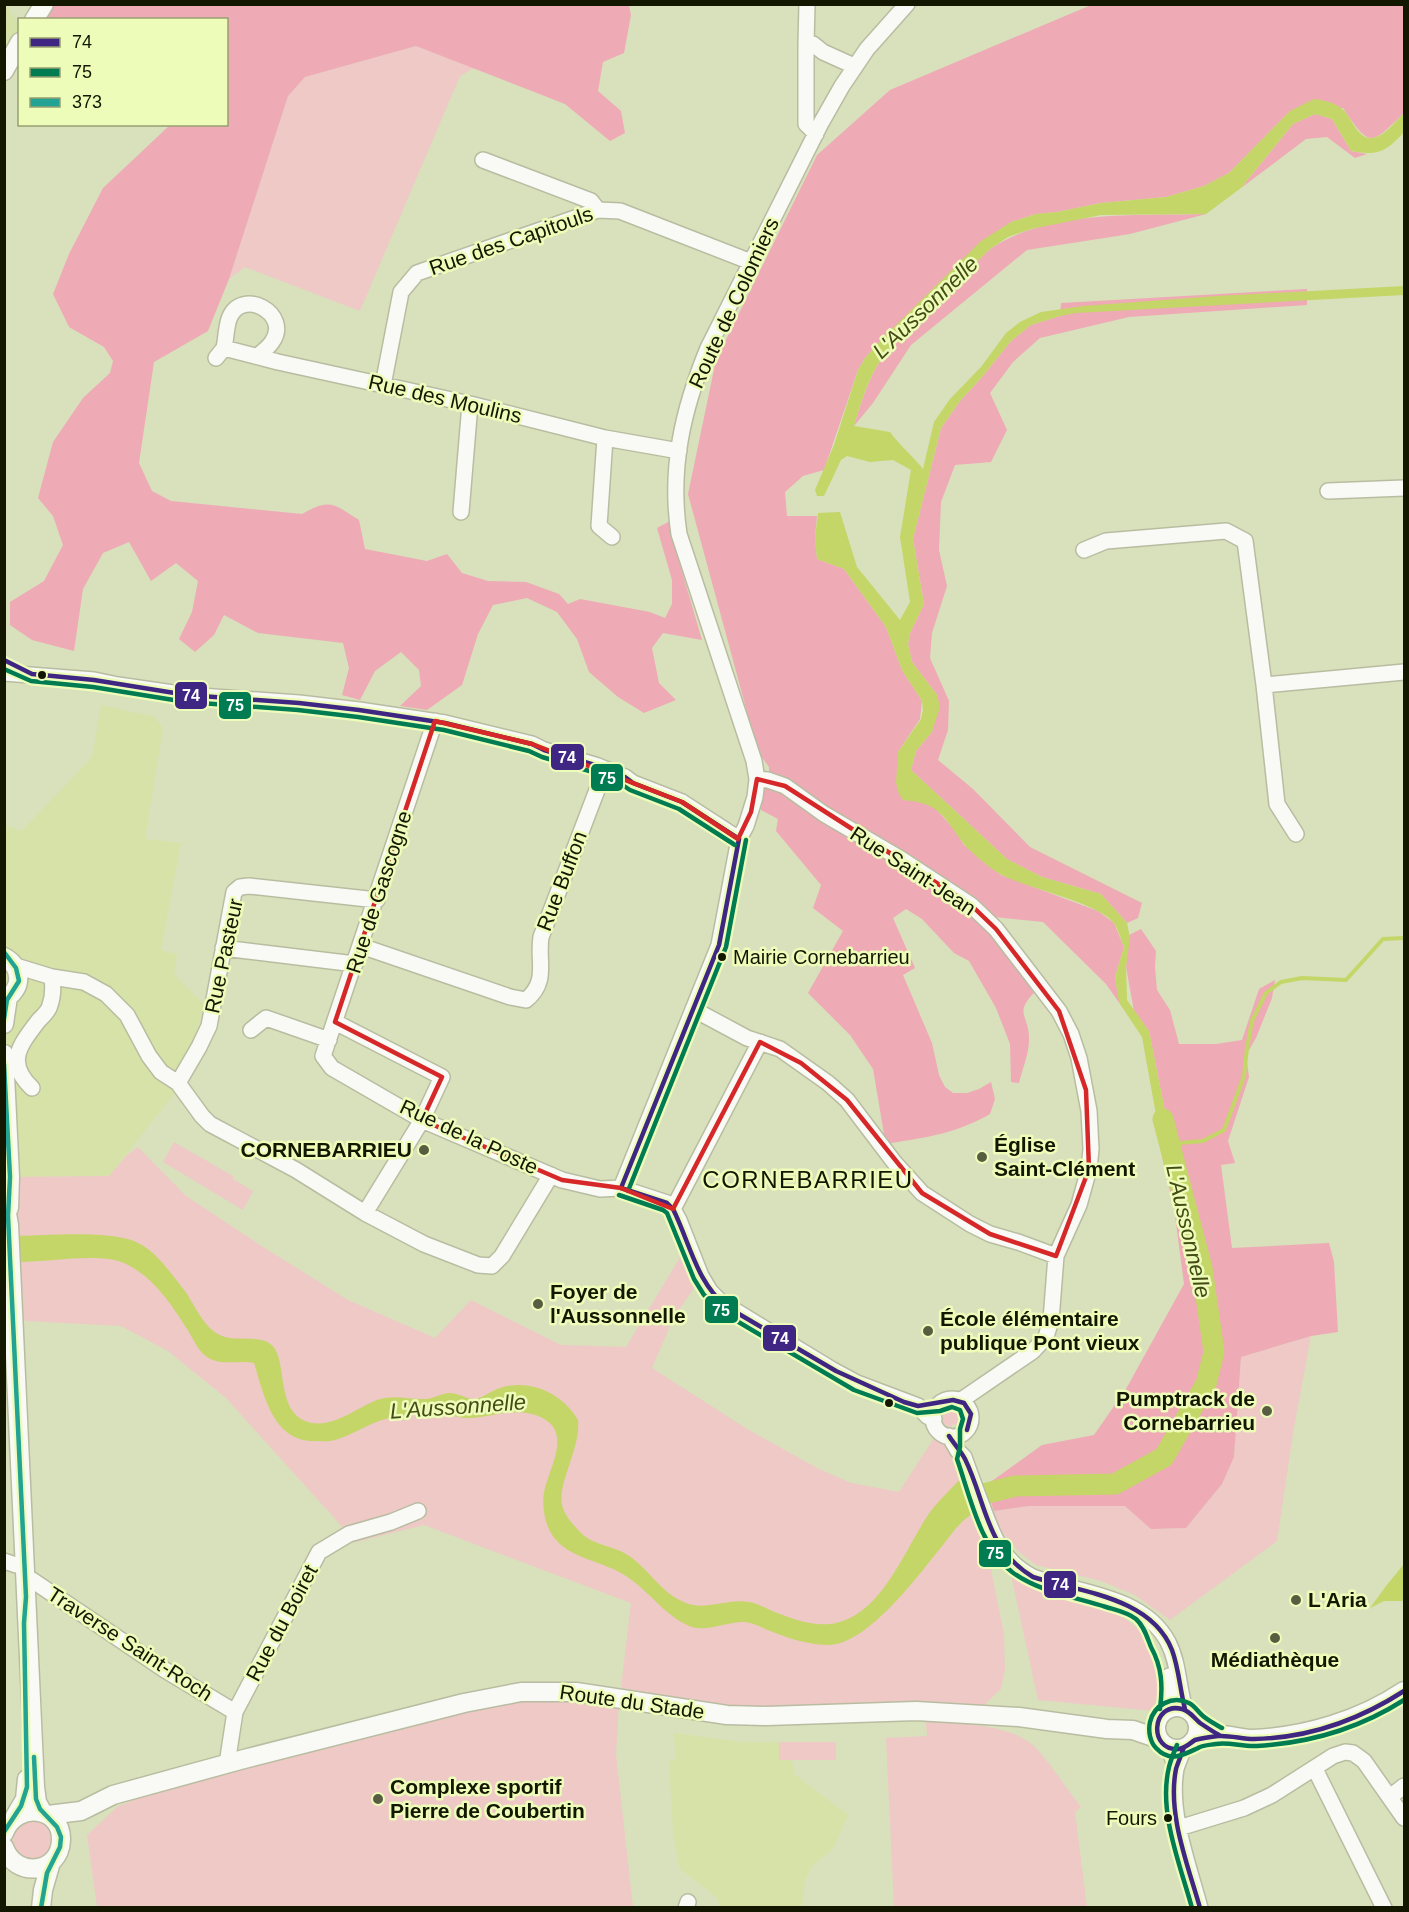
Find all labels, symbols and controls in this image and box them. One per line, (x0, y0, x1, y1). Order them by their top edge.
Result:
legend (18, 18, 228, 126)
text: 74 (72, 32, 92, 52)
text: 75 (72, 62, 92, 82)
text: 373 (72, 92, 102, 112)
street label: Rue des Capitouls (426, 202, 596, 279)
street label: Route de Colomiers (684, 214, 783, 392)
water label: L'Aussonnelle (868, 251, 983, 364)
street label: Rue des Moulins (366, 370, 524, 427)
unlabelled marker (36, 669, 48, 681)
line badge: 74 (174, 681, 208, 710)
text: 74 (182, 687, 200, 704)
line badge: 75 (218, 691, 252, 720)
text: 75 (226, 697, 244, 714)
line badge: 74 (550, 743, 585, 771)
text: 74 (558, 749, 576, 766)
line badge: 75 (590, 763, 624, 792)
text: 75 (598, 770, 616, 787)
street label: Rue de Gascogne (341, 808, 416, 976)
street label: Rue Saint-Jean (846, 822, 980, 920)
street label: Rue Buffon (532, 828, 591, 934)
street label: Rue Pasteur (200, 896, 247, 1015)
place label: Mairie Cornebarrieu (733, 946, 910, 968)
marker: Mairie Cornebarrieu (716, 951, 728, 963)
street label: Rue de la Poste (397, 1095, 542, 1179)
place label: Église Saint-Clément (994, 1133, 1135, 1180)
place label: CORNEBARRIEU (240, 1138, 412, 1161)
marker: CORNEBARRIEU (417, 1143, 431, 1157)
marker: Église Saint-Clément (975, 1150, 989, 1164)
water label: L'Aussonnelle (1161, 1162, 1216, 1300)
district label: CORNEBARRIEU (702, 1166, 914, 1193)
place label: Foyer de l'Aussonnelle (550, 1280, 686, 1327)
line badge: 75 (704, 1295, 739, 1324)
marker: Foyer de l'Aussonnelle (531, 1297, 545, 1311)
text: 75 (712, 1302, 730, 1319)
place label: École élémentaire publique Pont vieux (940, 1307, 1140, 1354)
line badge: 74 (762, 1324, 797, 1352)
marker: École élémentaire publique Pont vieux (921, 1324, 935, 1338)
text: 74 (771, 1330, 789, 1347)
place label: Pumptrack de Cornebarrieu (1116, 1387, 1255, 1434)
water label: L'Aussonnelle (389, 1389, 527, 1424)
unlabelled marker (883, 1397, 895, 1409)
marker: Pumptrack de Cornebarrieu (1260, 1404, 1274, 1418)
line badge: 75 (978, 1539, 1012, 1568)
text: 75 (986, 1545, 1004, 1562)
street label: Rue du Boiret (241, 1561, 322, 1685)
line badge: 74 (1043, 1570, 1077, 1599)
text: 74 (1051, 1576, 1069, 1593)
street label: Traverse Saint-Roch (44, 1582, 217, 1705)
place label: L'Aria (1308, 1588, 1367, 1611)
marker: L'Aria (1289, 1593, 1303, 1607)
marker: Médiathèque (1268, 1631, 1282, 1645)
place label: Médiathèque (1211, 1648, 1339, 1671)
street label: Route du Stade (558, 1680, 706, 1723)
place label: Complexe sportif Pierre de Coubertin (390, 1775, 585, 1822)
marker: Complexe sportif Pierre de Coubertin (371, 1792, 385, 1806)
place label: Fours (1106, 1807, 1157, 1829)
marker: Fours (1162, 1812, 1174, 1824)

